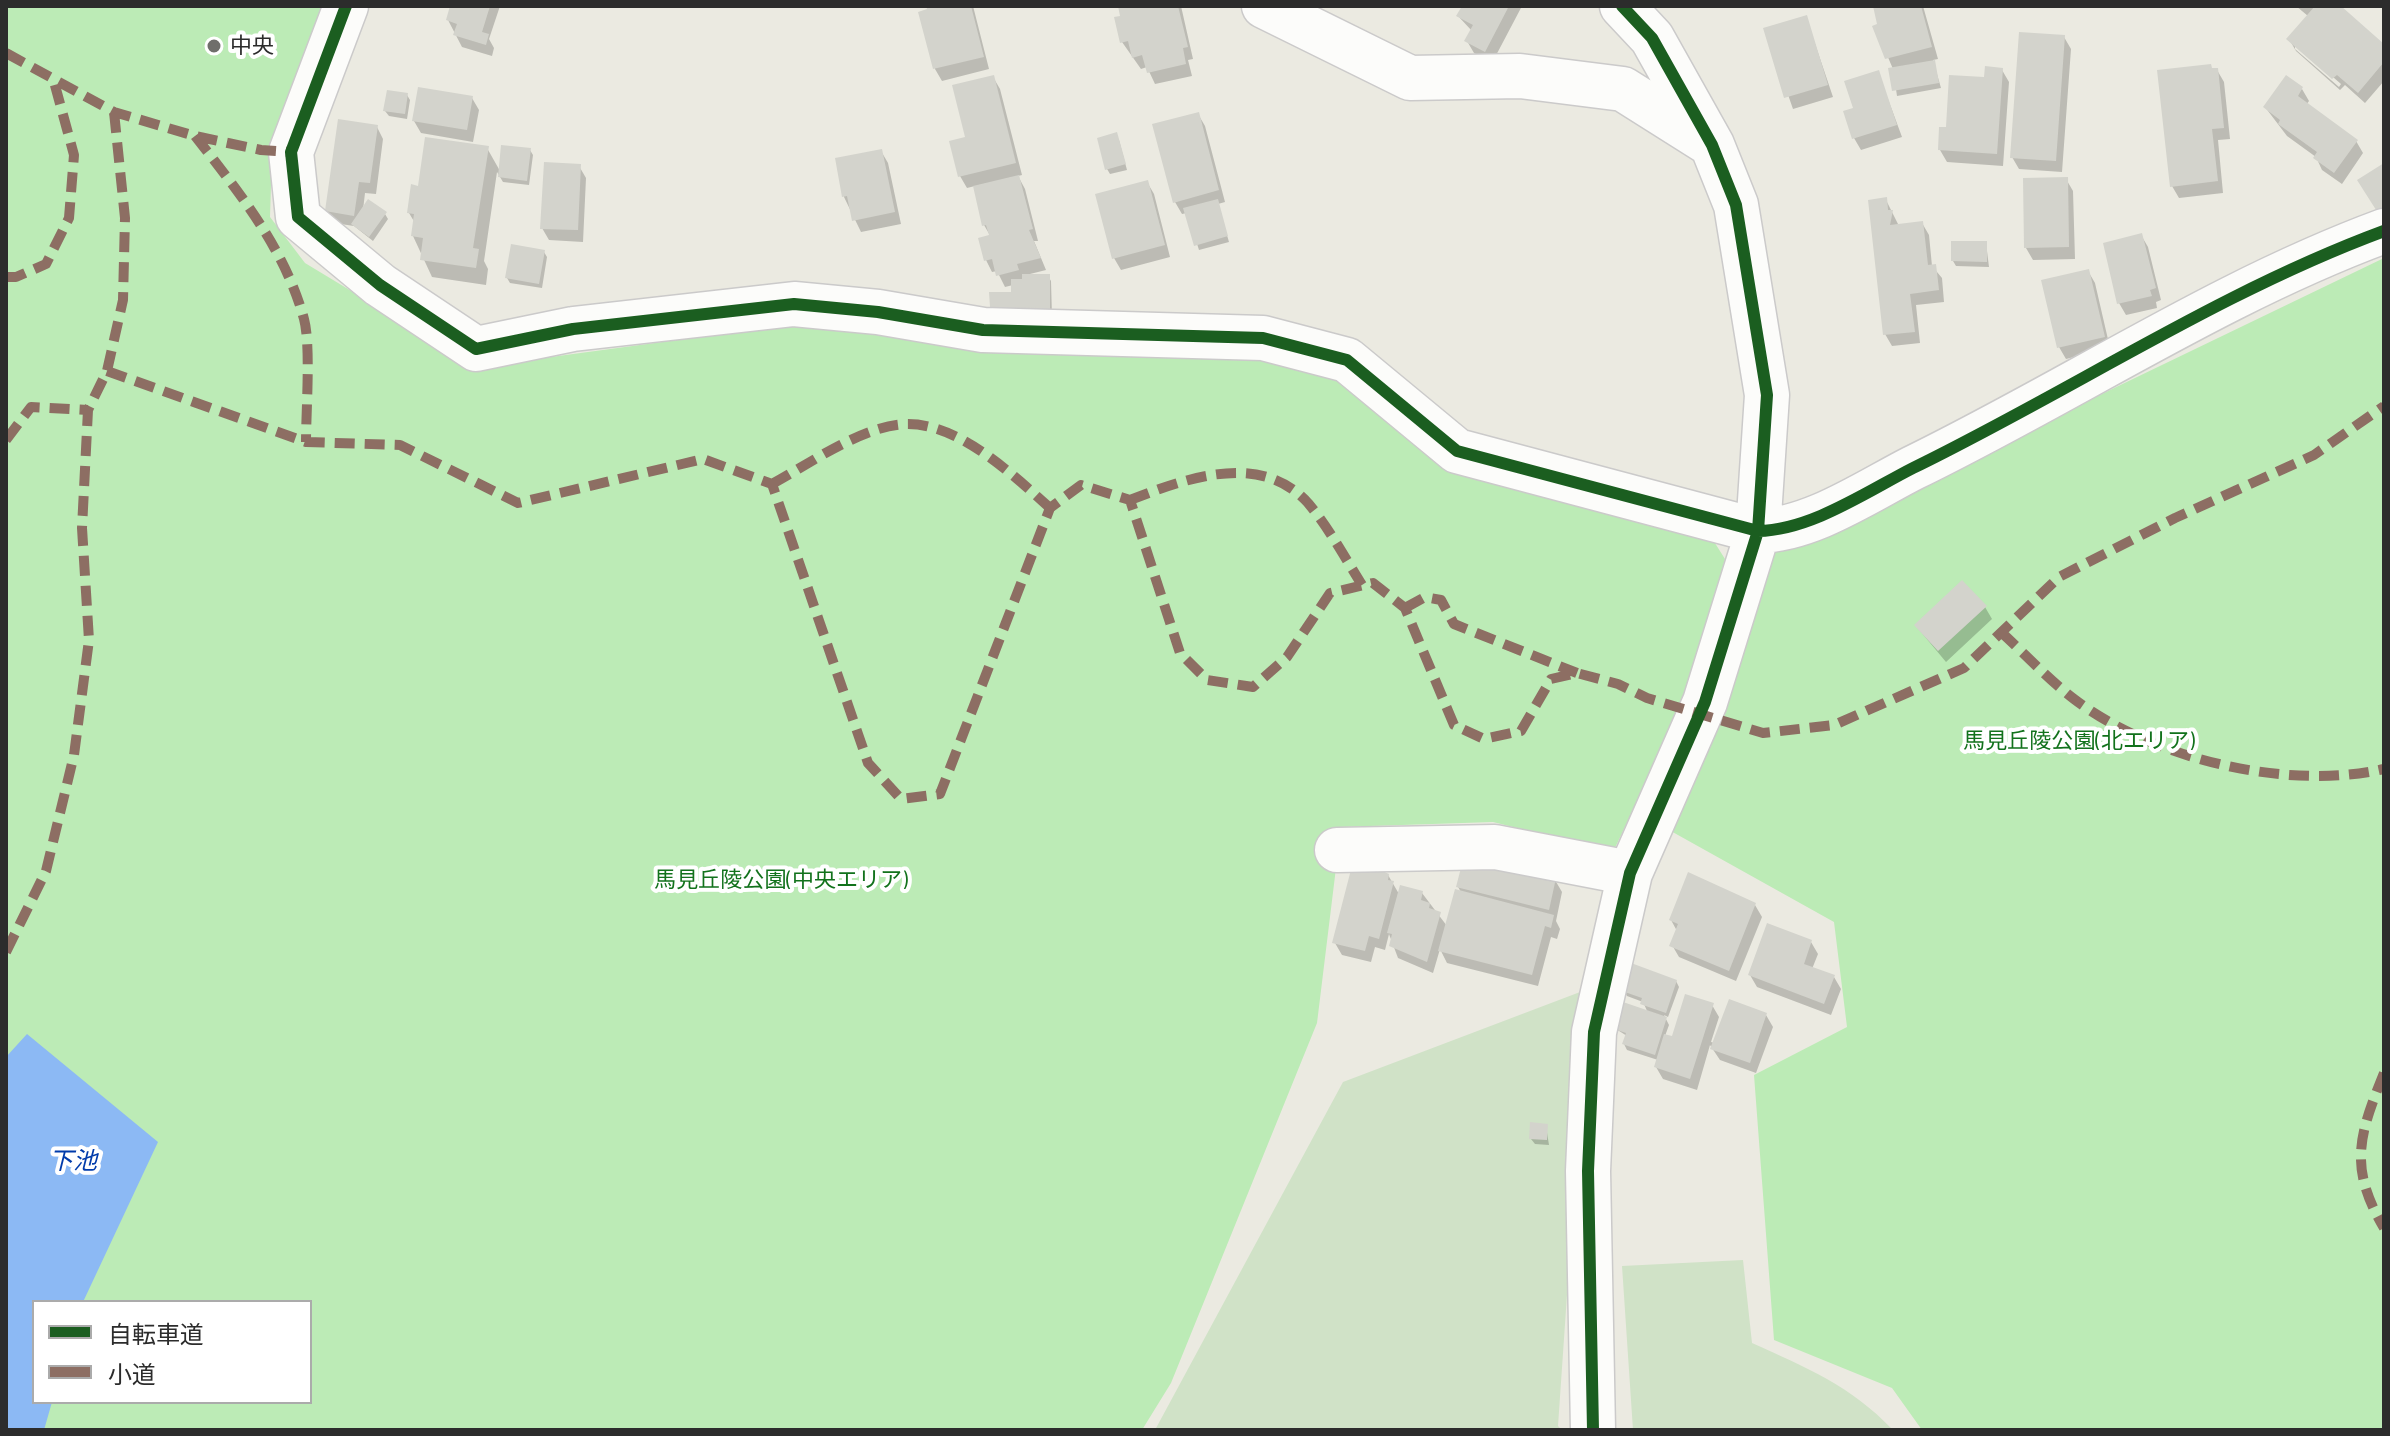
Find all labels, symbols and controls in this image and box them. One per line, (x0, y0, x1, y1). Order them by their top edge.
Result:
place label: 中央 (230, 33, 274, 59)
marker: 中央 (205, 37, 223, 55)
park label: 馬見丘陵公園(北エリア) (1963, 728, 2195, 754)
park label: 馬見丘陵公園(中央エリア) (654, 867, 908, 893)
water label: 下池 (49, 1147, 97, 1175)
legend (32, 1300, 312, 1404)
text: 自転車道 (108, 1319, 204, 1348)
text: 小道 (108, 1359, 156, 1388)

